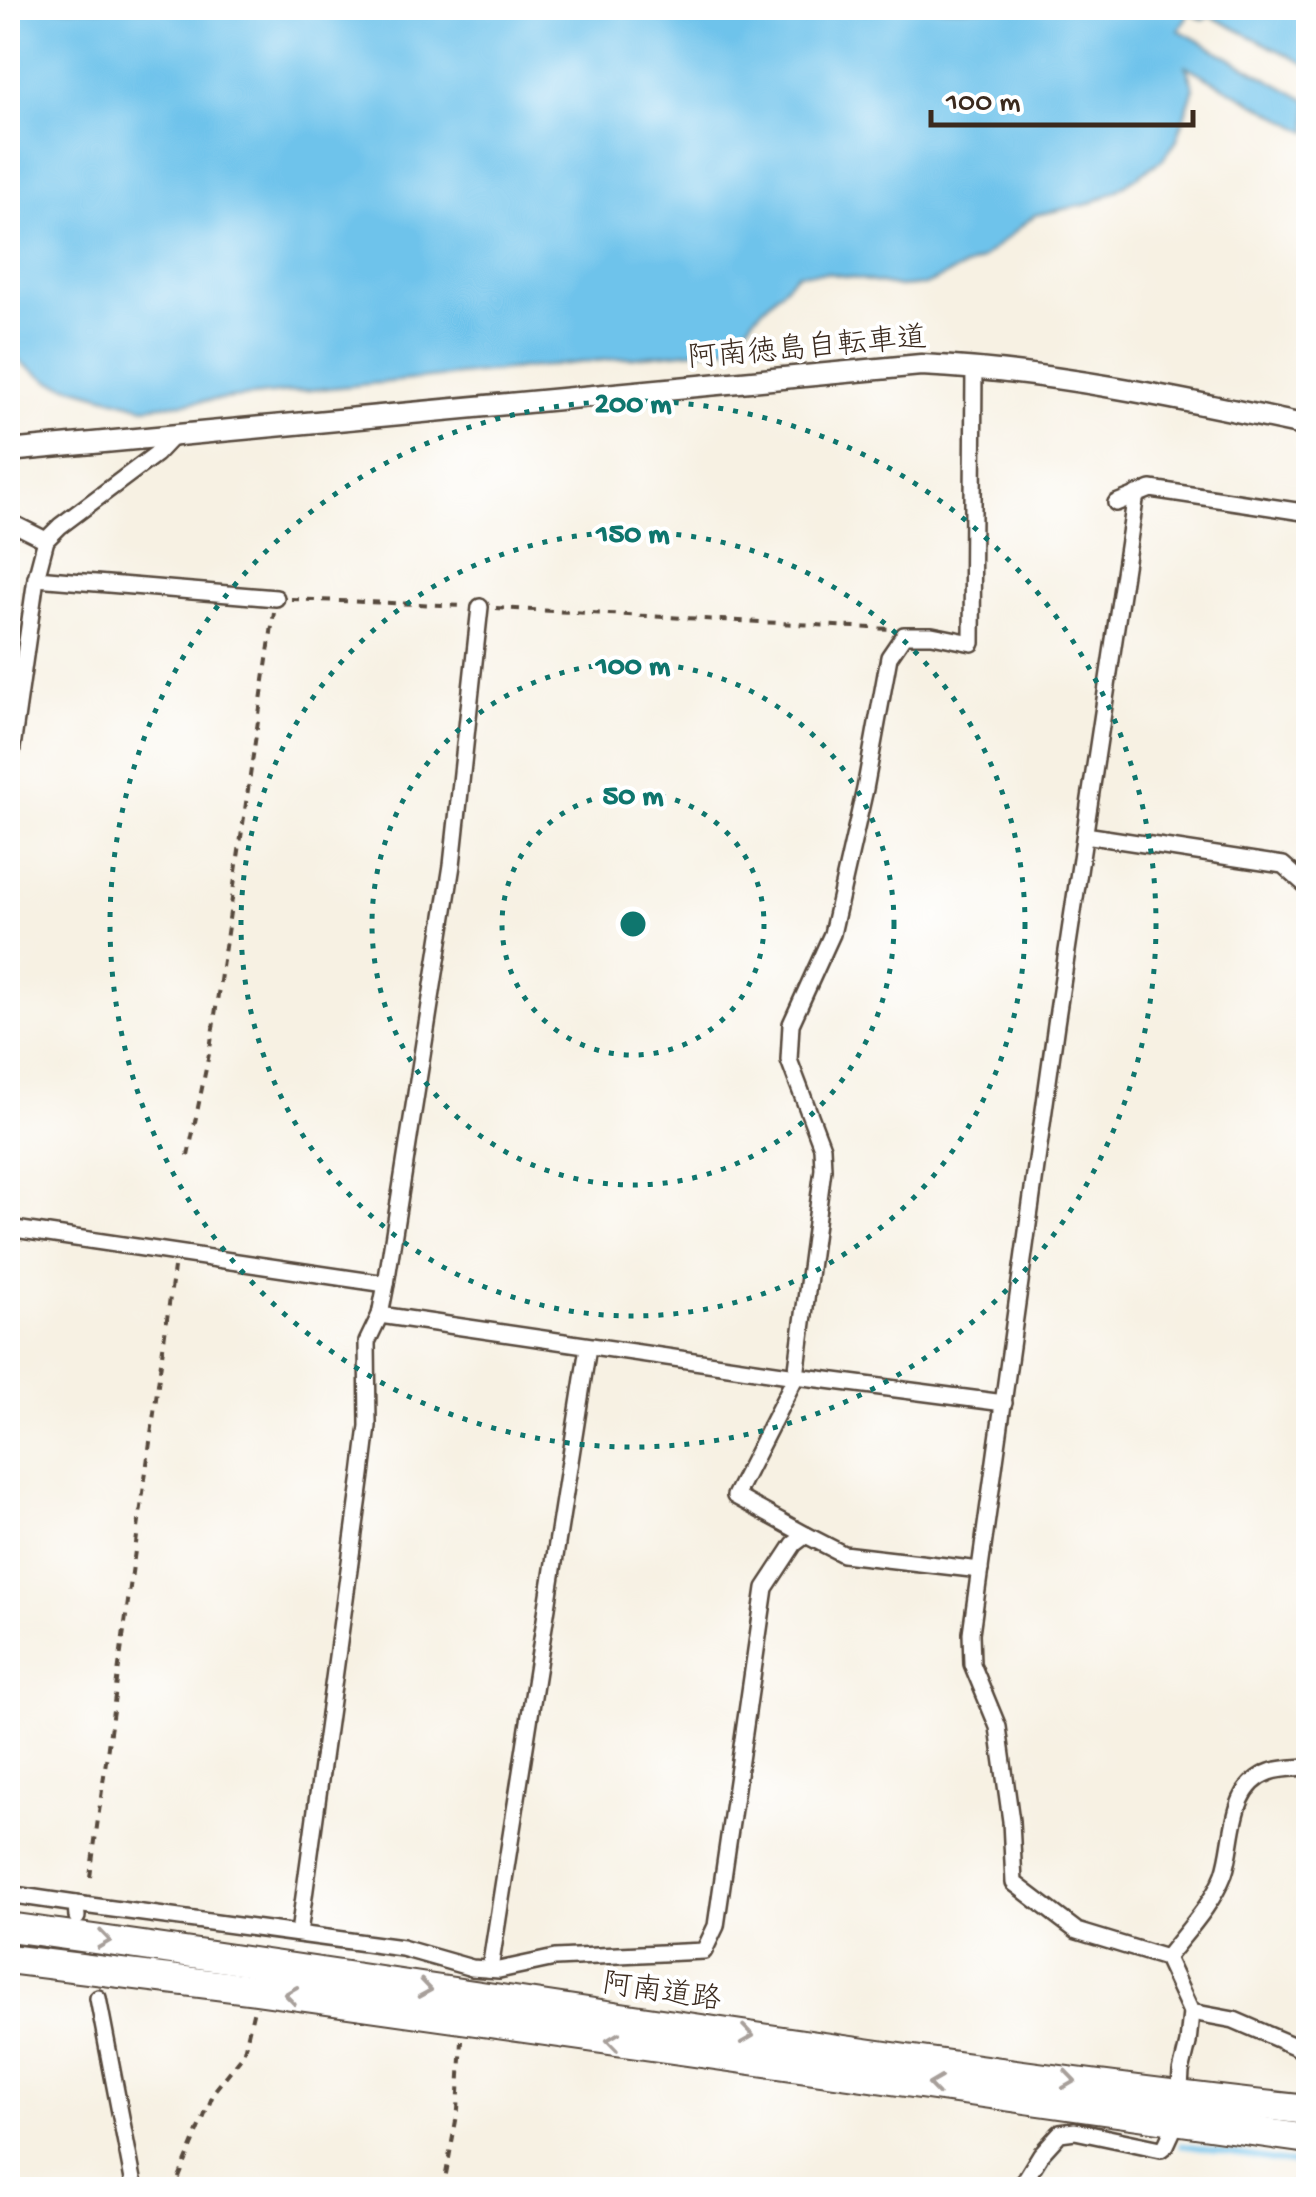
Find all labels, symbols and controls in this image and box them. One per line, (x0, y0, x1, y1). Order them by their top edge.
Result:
scale bar (931, 65, 1194, 127)
text: 100 m (945, 87, 1021, 122)
street label: 阿南徳島自転車道 (686, 321, 928, 378)
text: 200 m (594, 389, 672, 424)
text: 150 m (595, 519, 670, 554)
text: 100 m (595, 651, 671, 686)
text: 50 m (602, 781, 664, 816)
centre of rings (615, 906, 651, 942)
one-way arrow (96, 1929, 112, 1950)
street label: 阿南道路 (600, 1967, 724, 2020)
one-way arrow (417, 1978, 434, 1999)
one-way arrow (283, 1985, 300, 2006)
one-way arrow (739, 2024, 755, 2045)
one-way arrow (605, 2031, 621, 2052)
one-way arrow (1061, 2069, 1077, 2090)
one-way arrow (927, 2076, 943, 2097)

